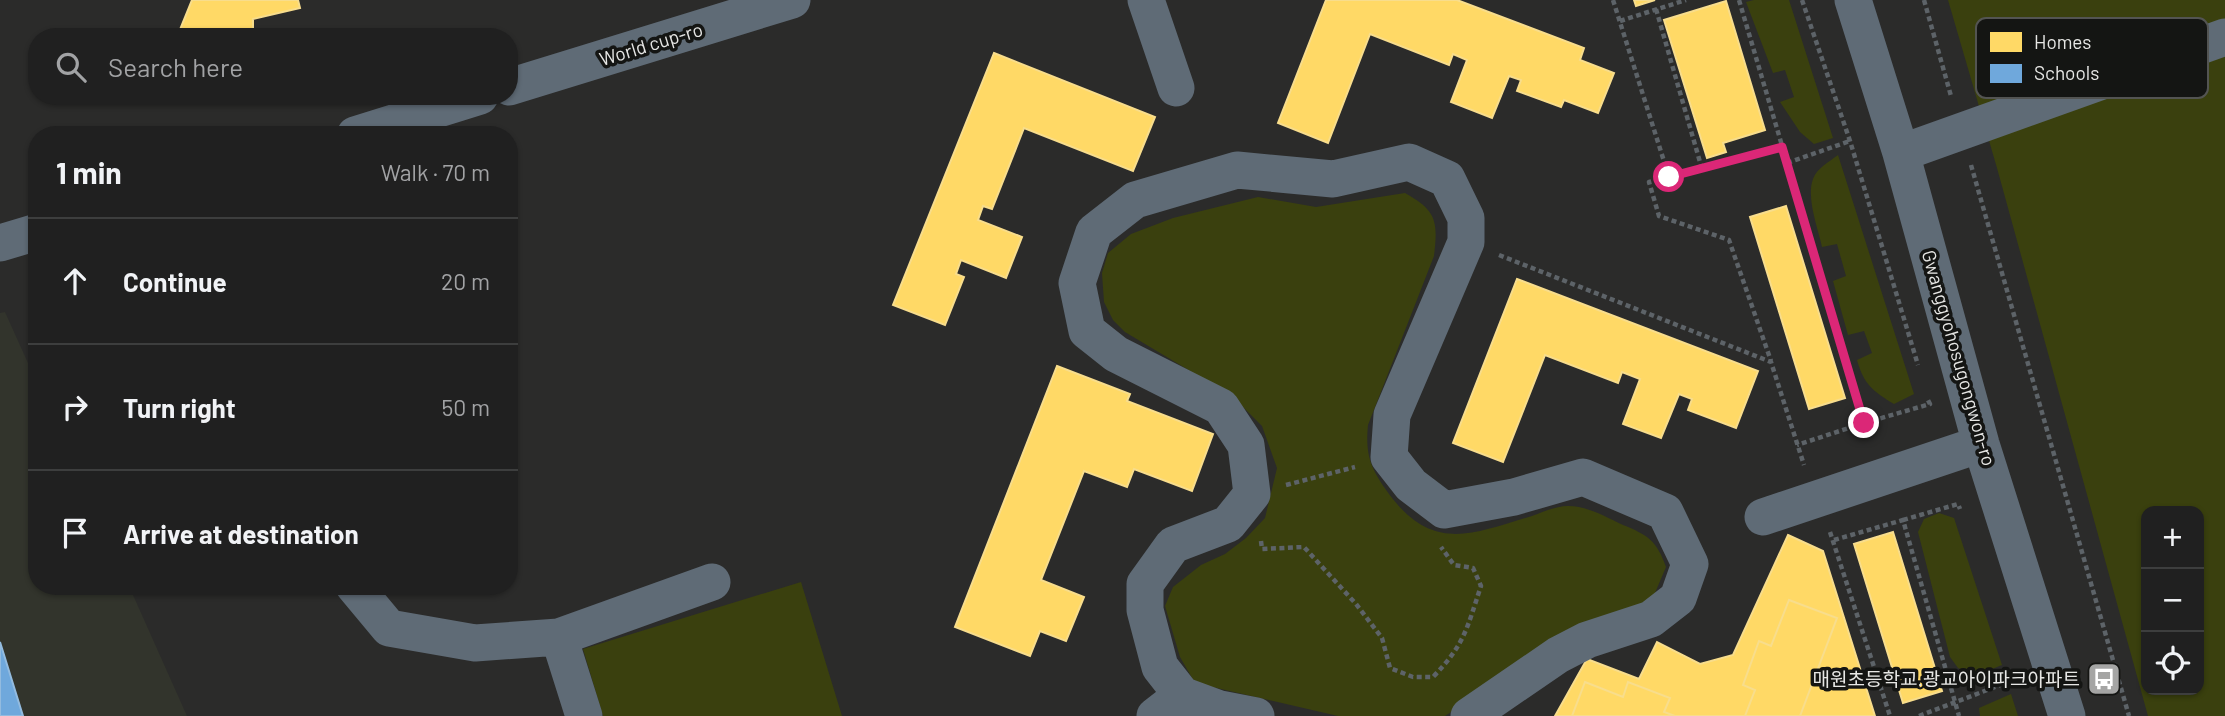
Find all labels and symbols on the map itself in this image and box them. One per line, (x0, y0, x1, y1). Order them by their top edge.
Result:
street label: World cup-ro (596, 17, 705, 70)
legend (1976, 18, 2208, 98)
text: Homes (2034, 30, 2091, 53)
text: Schools (2034, 61, 2099, 84)
route start (1653, 161, 1684, 192)
street label: Gwanggyohosugongwon-ro (1918, 247, 2001, 468)
route end (1848, 407, 1879, 438)
bus stop icon: 매원초등학교.광교아이파크아파트 (2085, 660, 2123, 698)
place label: 매원초등학교.광교아이파크아파트 (1813, 667, 2080, 690)

